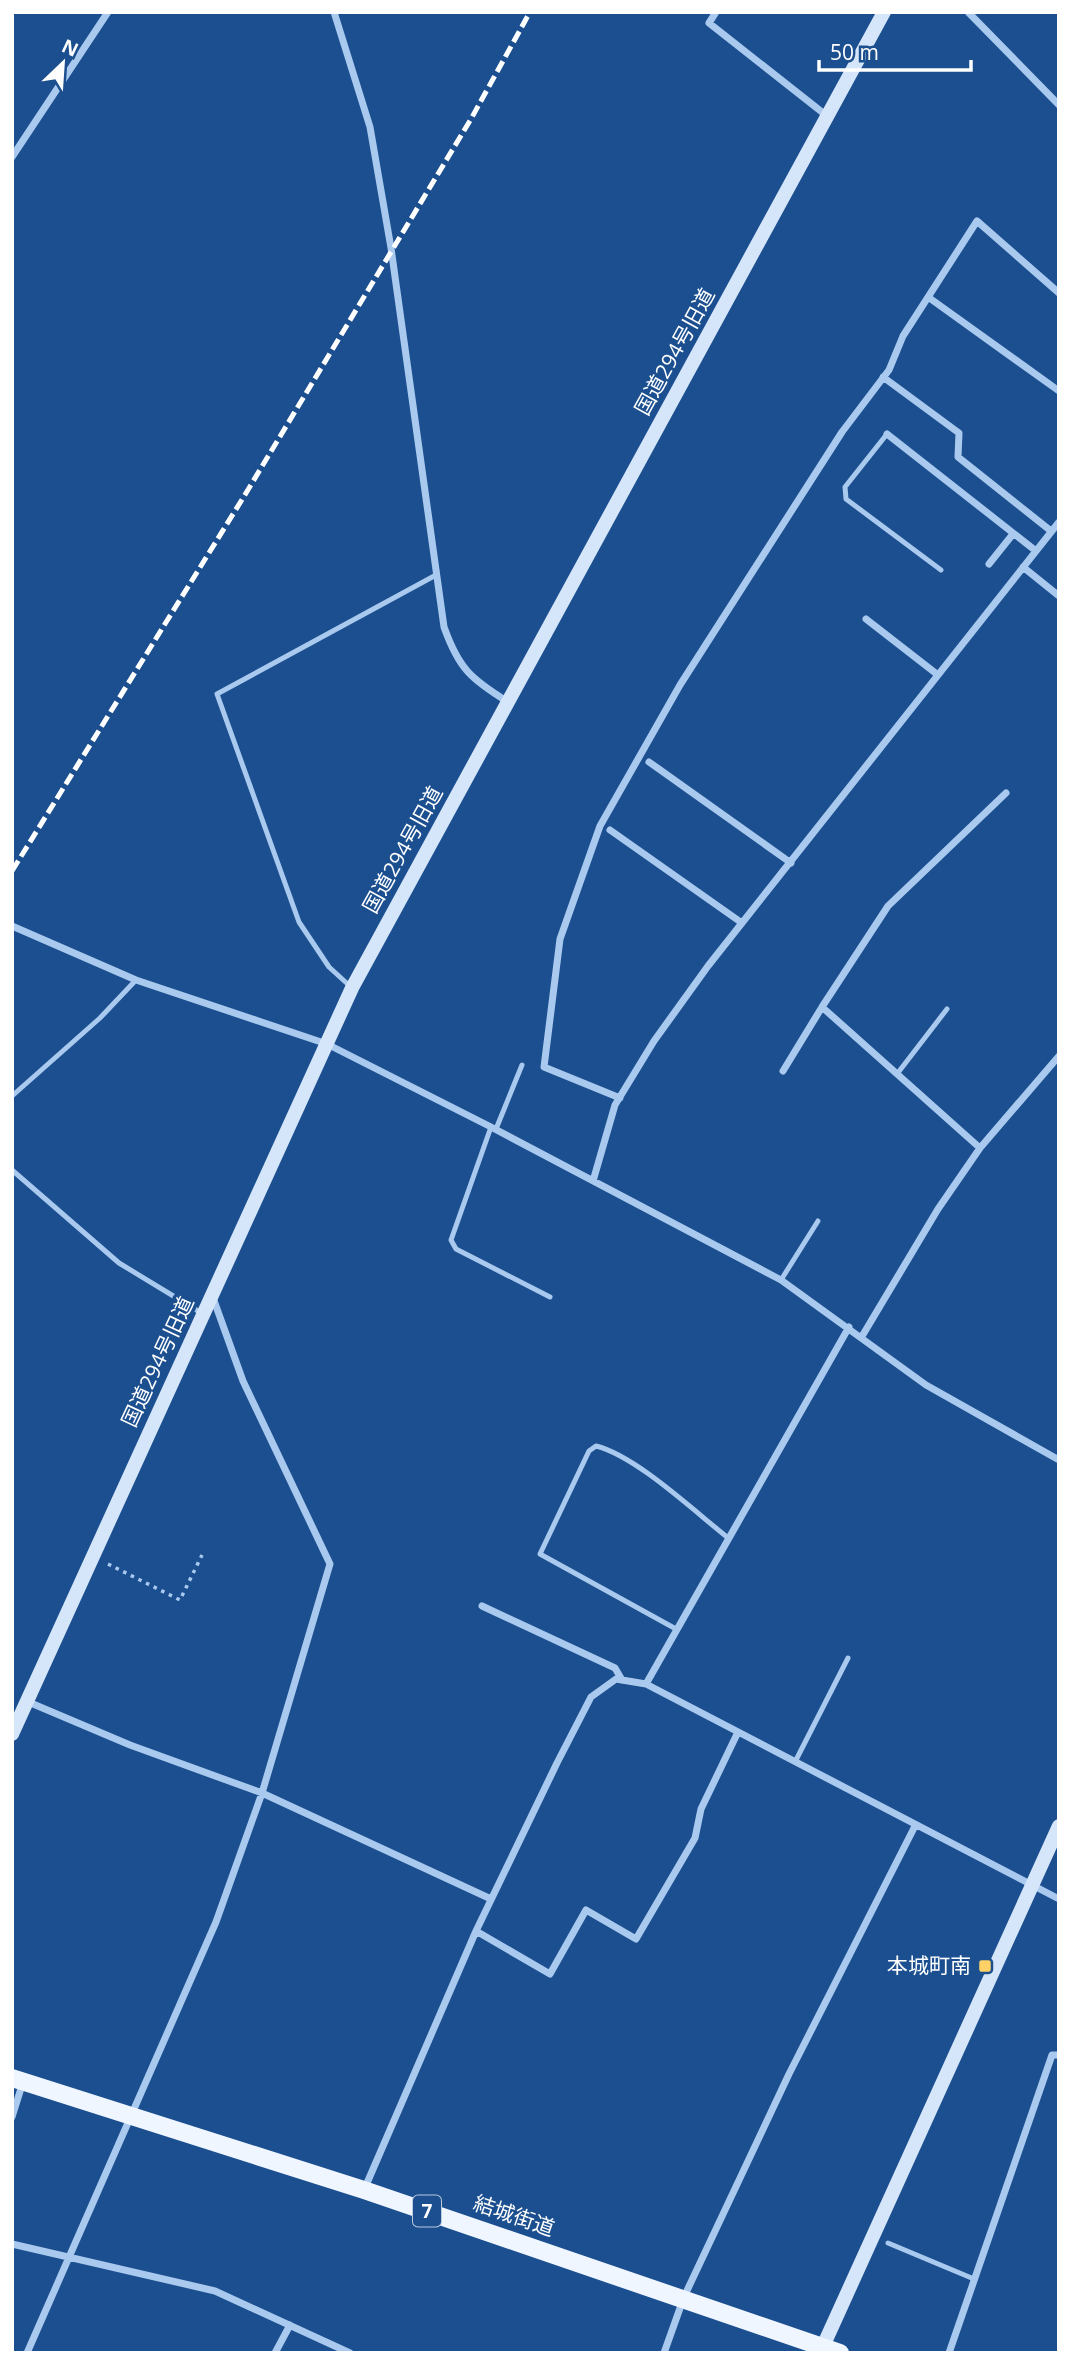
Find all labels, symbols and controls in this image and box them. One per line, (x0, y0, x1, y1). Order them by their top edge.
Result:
north arrow (28, 28, 98, 98)
scale bar (819, 28, 971, 72)
text: N (58, 33, 83, 63)
text: 50 m (830, 38, 879, 66)
street label: 国道294号旧道 (628, 283, 721, 420)
street label: 国道294号旧道 (356, 781, 449, 918)
street label: 国道294号旧道 (115, 1292, 200, 1431)
place label: 本城町南 (887, 1951, 971, 1979)
marker: 本城町南 (977, 1958, 993, 1974)
street label: 結城街道 (470, 2188, 559, 2242)
road number: 7 (413, 2196, 441, 2226)

